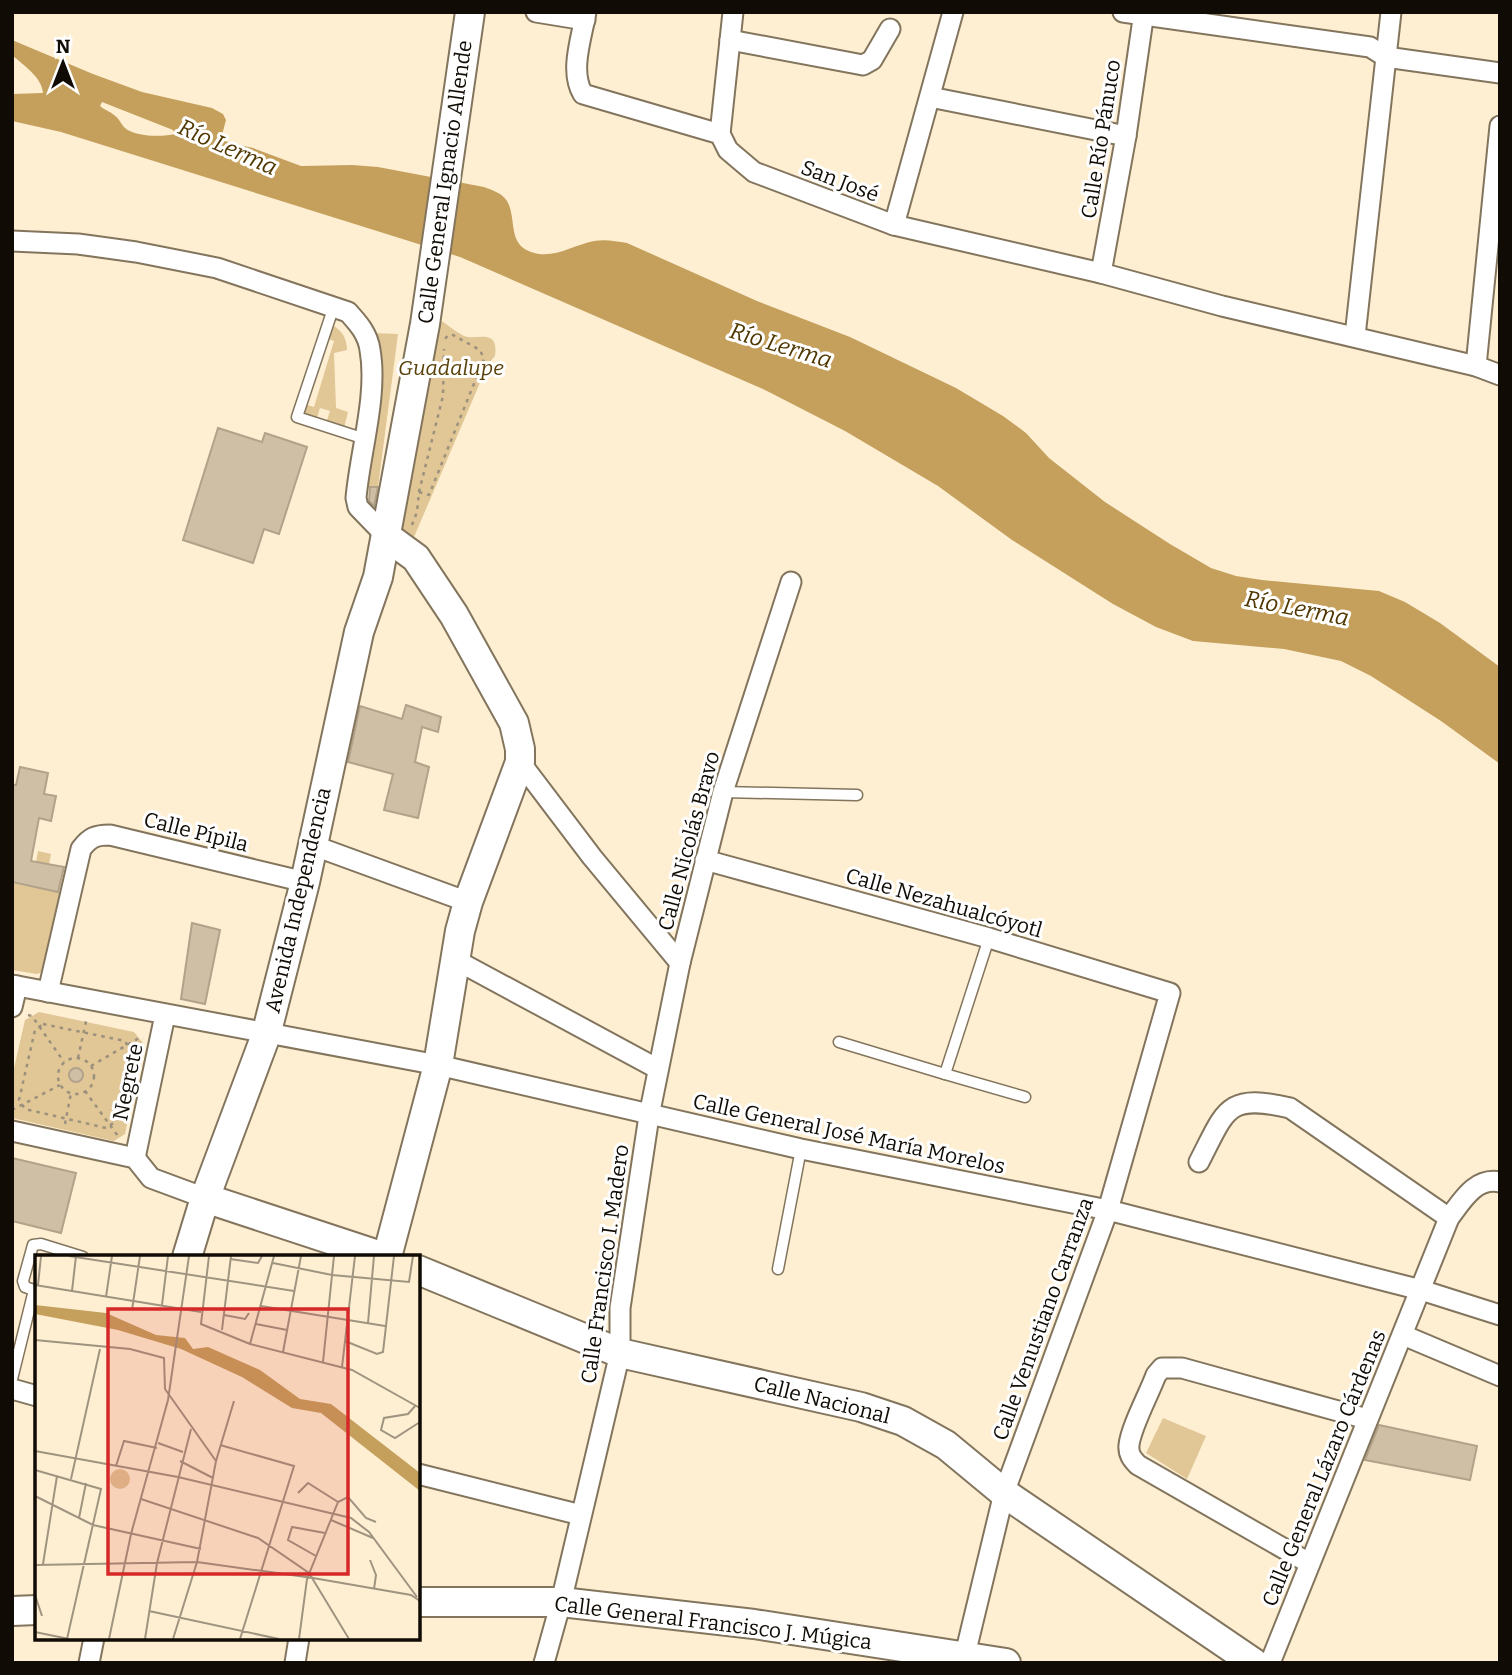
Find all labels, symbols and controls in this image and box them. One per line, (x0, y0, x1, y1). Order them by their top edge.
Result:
north arrow (28, 28, 98, 98)
text: N (56, 35, 71, 58)
street label: Calle General Ignacio Allende (412, 38, 478, 326)
street label: Calle Río Pánuco (1076, 58, 1126, 220)
water label: Río Lerma (174, 113, 282, 181)
street label: San José (797, 154, 883, 208)
water label: Río Lerma (726, 316, 836, 374)
park label: Guadalupe (398, 355, 504, 381)
water label: Río Lerma (1243, 584, 1351, 632)
street label: Calle Nicolás Bravo (653, 748, 725, 934)
street label: Avenida Independencia (259, 784, 337, 1015)
street label: Calle Pípila (141, 806, 252, 858)
street label: Calle Nezahualcóyotl (843, 862, 1045, 944)
street label: Negrete (107, 1041, 149, 1123)
street label: Calle General José María Morelos (691, 1088, 1007, 1180)
street label: Calle Francisco I. Madero (575, 1143, 635, 1385)
street label: Calle Venustiano Carranza (987, 1194, 1099, 1444)
inset map (35, 1255, 420, 1640)
street label: Calle General Lázaro Cárdenas (1256, 1326, 1392, 1610)
street label: Calle Nacional (751, 1370, 893, 1430)
street label: Calle General Francisco J. Múgica (553, 1591, 874, 1655)

